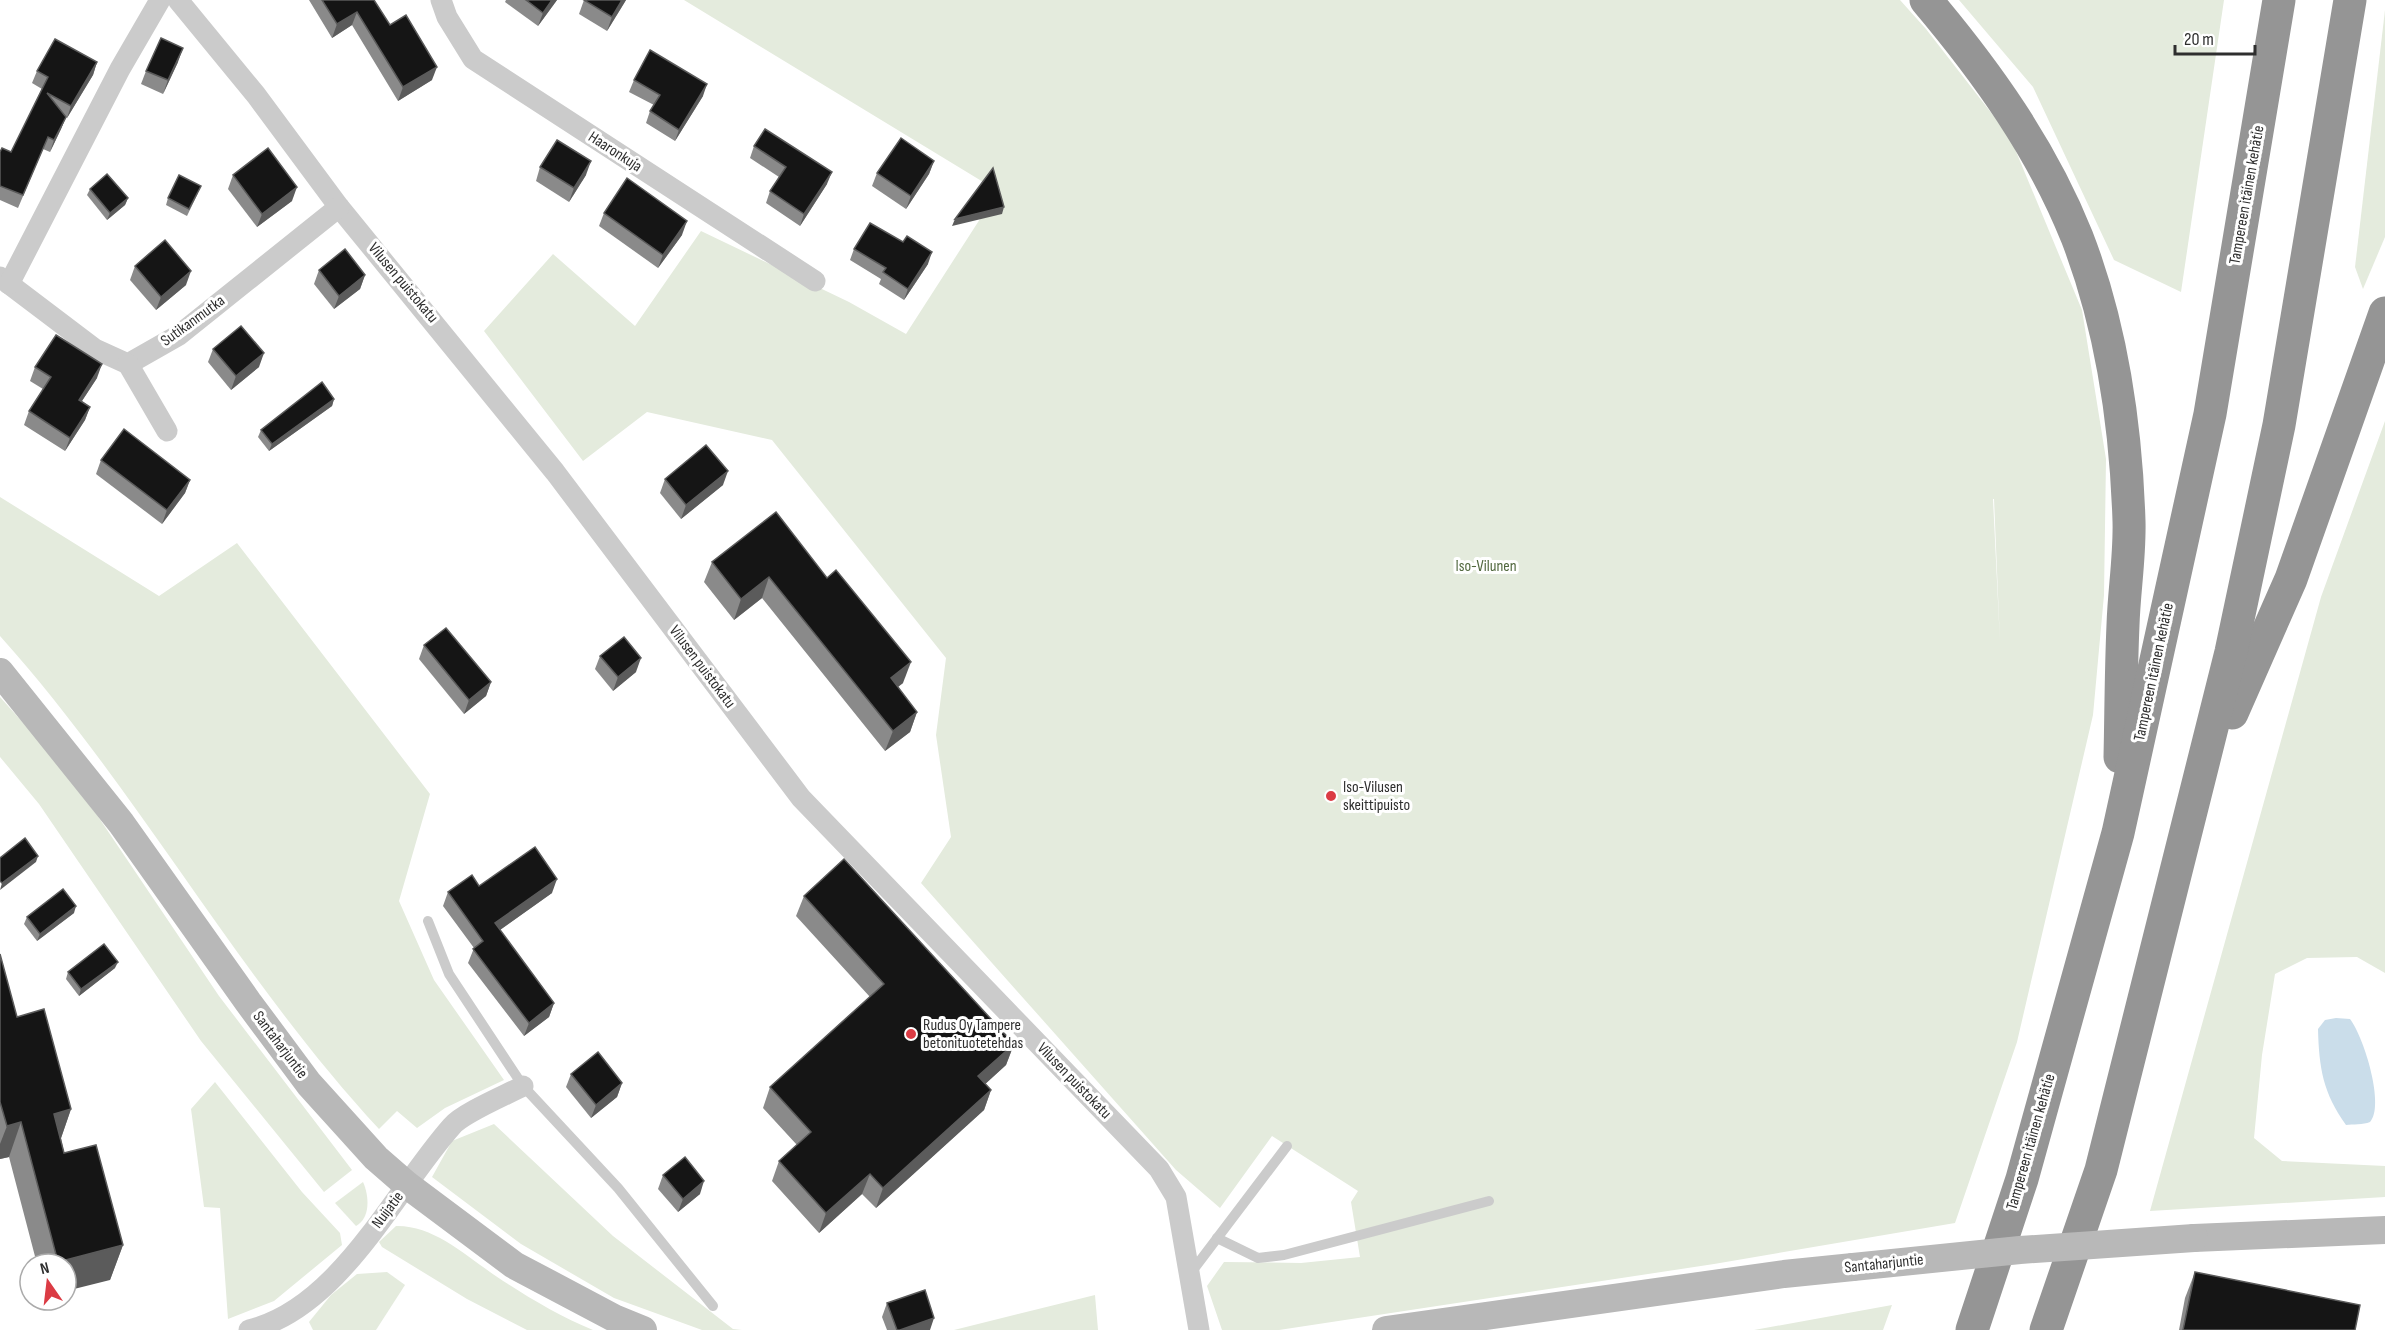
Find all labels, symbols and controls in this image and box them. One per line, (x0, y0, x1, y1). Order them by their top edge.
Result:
scale bar (2175, 18, 2254, 56)
text: 20 m (2184, 29, 2214, 50)
street label: Tampereen itäinen kehätie (2225, 124, 2269, 266)
street label: Haaronkuja (585, 128, 645, 176)
street label: Vilusen puistokatu (364, 239, 442, 327)
street label: Sutikanmutka (157, 291, 229, 351)
park label: Iso-Vilunen (1455, 557, 1517, 576)
street label: Tampereen itäinen kehätie (2130, 601, 2178, 743)
street label: Vilusen puistokatu (665, 622, 739, 712)
place label: Iso-Vilusen skeittipuisto (1343, 778, 1410, 815)
marker: Iso-Vilusen skeittipuisto (1324, 789, 1338, 803)
street label: Santaharjuntie (249, 1008, 311, 1082)
place label: Rudus Oy Tampere betonituotetehdas (923, 1016, 1023, 1053)
marker: Rudus Oy Tampere betonituotetehdas (904, 1027, 918, 1041)
street label: Vilusen puistokatu (1033, 1039, 1115, 1123)
street label: Tampereen itäinen kehätie (2002, 1072, 2060, 1212)
street label: Nuijatie (368, 1188, 408, 1232)
street label: Santaharjuntie (1844, 1250, 1924, 1278)
north arrow (18, 1252, 78, 1312)
text: N (38, 1259, 51, 1279)

